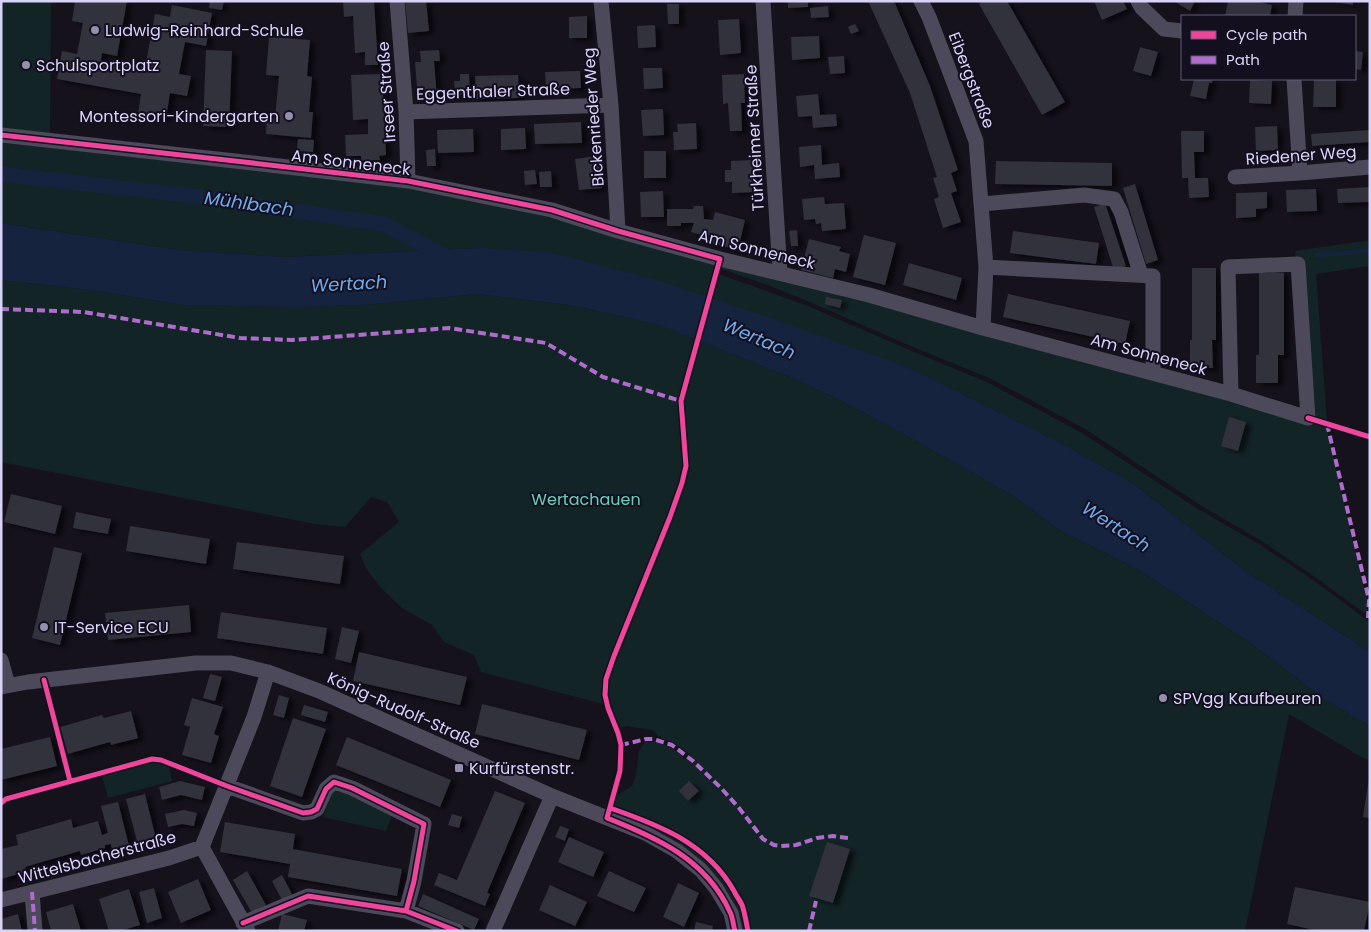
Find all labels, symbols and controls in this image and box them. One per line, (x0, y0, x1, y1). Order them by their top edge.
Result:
legend (1181, 15, 1356, 80)
place label: Ludwig-Reinhard-Schule (105, 19, 304, 42)
marker: Ludwig-Reinhard-Schule (89, 24, 101, 36)
text: Cycle path (1226, 24, 1307, 45)
street label: Eibergstraße (943, 29, 1000, 132)
street label: Irseer Straße (371, 41, 401, 143)
street label: Bickenrieder Weg (577, 47, 610, 187)
text: Path (1226, 49, 1260, 70)
place label: Schulsportplatz (36, 54, 159, 77)
marker: Schulsportplatz (20, 59, 32, 71)
street label: Türkheimer Straße (739, 64, 770, 212)
street label: Eggenthaler Straße (416, 77, 570, 106)
place label: Montessori-Kindergarten (79, 105, 279, 128)
marker: Montessori-Kindergarten (283, 110, 295, 122)
street label: Riedener Weg (1245, 140, 1357, 171)
street label: Am Sonneneck (290, 144, 412, 181)
water label: Mühlbach (203, 185, 295, 222)
street label: Am Sonneneck (696, 224, 818, 275)
water label: Wertach (310, 269, 388, 298)
water label: Wertach (719, 312, 799, 365)
street label: Am Sonneneck (1088, 328, 1210, 381)
park label: Wertachauen (531, 488, 641, 511)
water label: Wertach (1077, 495, 1155, 558)
place label: IT-Service ECU (54, 616, 169, 639)
marker: IT-Service ECU (38, 621, 50, 633)
street label: König-Rudolf-Straße (324, 666, 484, 755)
place label: SPVgg Kaufbeuren (1173, 687, 1321, 710)
marker: SPVgg Kaufbeuren (1157, 692, 1169, 704)
place label: Kurfürstenstr. (469, 757, 574, 780)
marker: Kurfürstenstr. (453, 762, 465, 774)
street label: Wittelsbacherstraße (16, 825, 179, 890)

